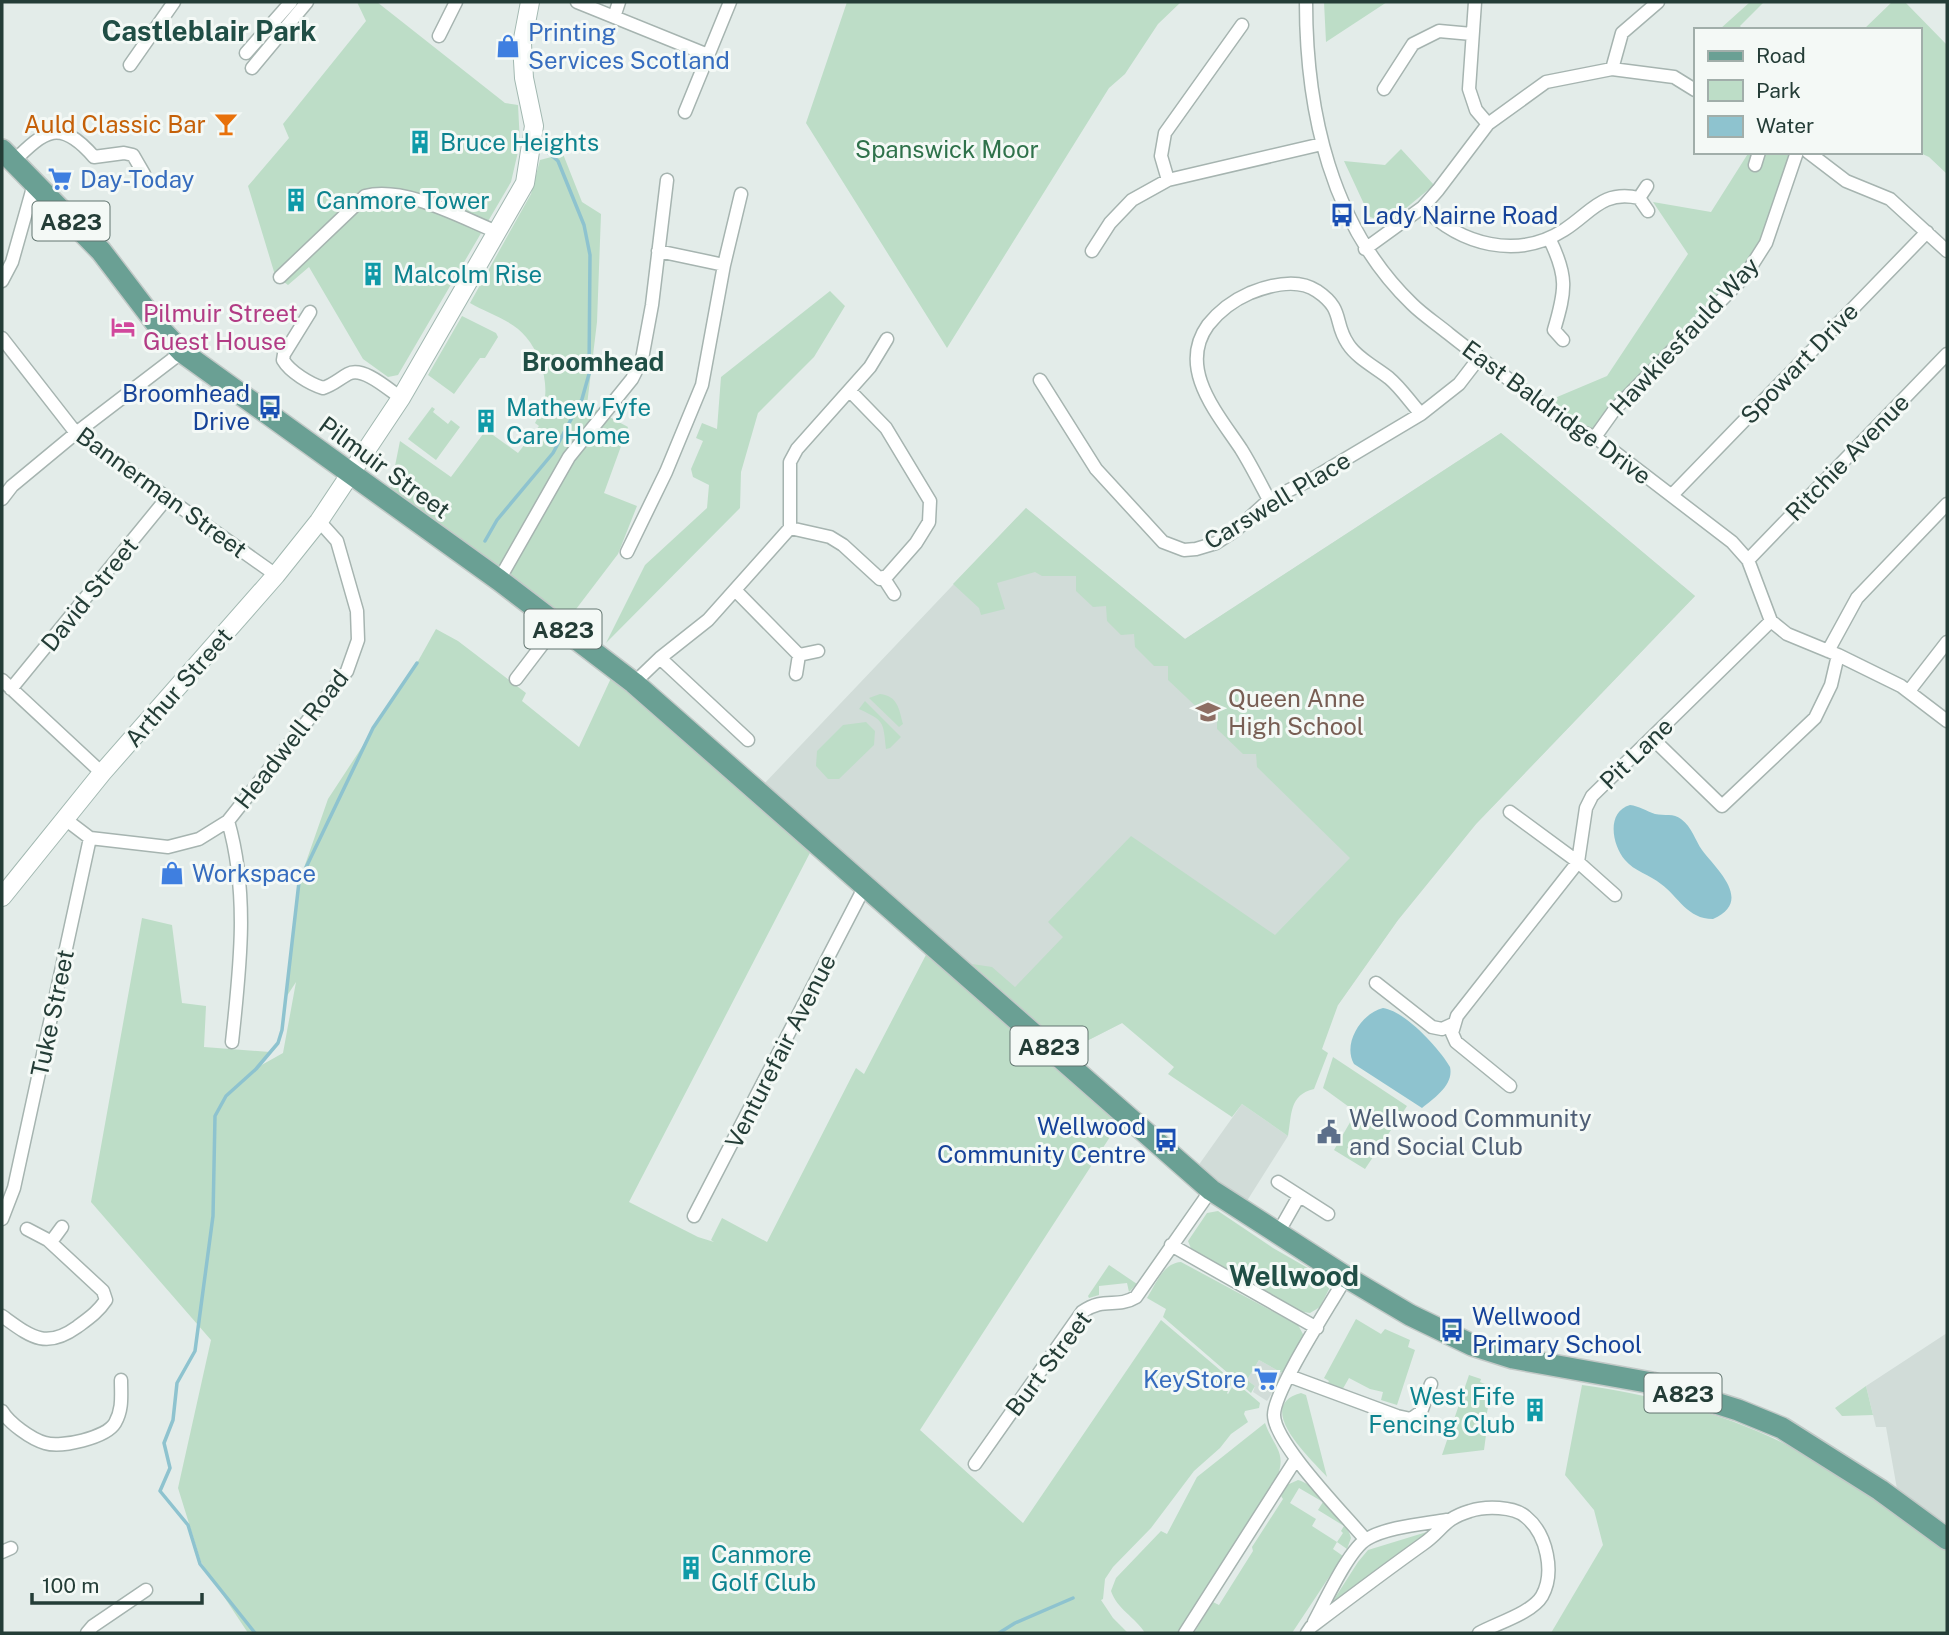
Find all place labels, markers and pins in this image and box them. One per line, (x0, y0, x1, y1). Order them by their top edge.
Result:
place label: Printing Services Scotland (528, 18, 730, 74)
shop icon: Printing Services Scotland (494, 32, 522, 60)
place label: Auld Classic Bar (24, 110, 206, 138)
bar icon: Auld Classic Bar (212, 110, 240, 138)
building icon: Bruce Heights (406, 128, 434, 156)
place label: Bruce Heights (440, 128, 599, 156)
supermarket icon: Day-Today (46, 165, 74, 193)
place label: Day-Today (80, 165, 195, 193)
building icon: Canmore Tower (282, 186, 310, 214)
place label: Canmore Tower (316, 186, 490, 214)
bus stop icon: Lady Nairne Road (1328, 201, 1356, 229)
place label: Lady Nairne Road (1362, 201, 1558, 229)
building icon: Malcolm Rise (359, 260, 387, 288)
place label: Malcolm Rise (393, 260, 542, 288)
place label: Pilmuir Street Guest House (143, 299, 298, 355)
hotel icon: Pilmuir Street Guest House (109, 313, 137, 341)
place label: Broomhead Drive (122, 379, 250, 435)
bus stop icon: Broomhead Drive (256, 393, 284, 421)
place label: Mathew Fyfe Care Home (506, 393, 651, 449)
building icon: Mathew Fyfe Care Home (472, 407, 500, 435)
place label: Queen Anne High School (1228, 684, 1365, 740)
school or university icon: Queen Anne High School (1194, 698, 1222, 726)
shop icon: Workspace (158, 859, 186, 887)
place label: Workspace (192, 859, 316, 887)
place label: Wellwood Community and Social Club (1349, 1104, 1592, 1160)
place label: Wellwood Community Centre (937, 1112, 1146, 1168)
public building icon: Wellwood Community and Social Club (1315, 1118, 1343, 1146)
bus stop icon: Wellwood Community Centre (1152, 1126, 1180, 1154)
place label: Wellwood Primary School (1472, 1302, 1642, 1358)
bus stop icon: Wellwood Primary School (1438, 1316, 1466, 1344)
place label: KeyStore (1143, 1365, 1246, 1393)
supermarket icon: KeyStore (1252, 1365, 1280, 1393)
place label: West Fife Fencing Club (1368, 1382, 1515, 1438)
building icon: West Fife Fencing Club (1521, 1396, 1549, 1424)
place label: Canmore Golf Club (711, 1540, 816, 1596)
building icon: Canmore Golf Club (677, 1554, 705, 1582)

